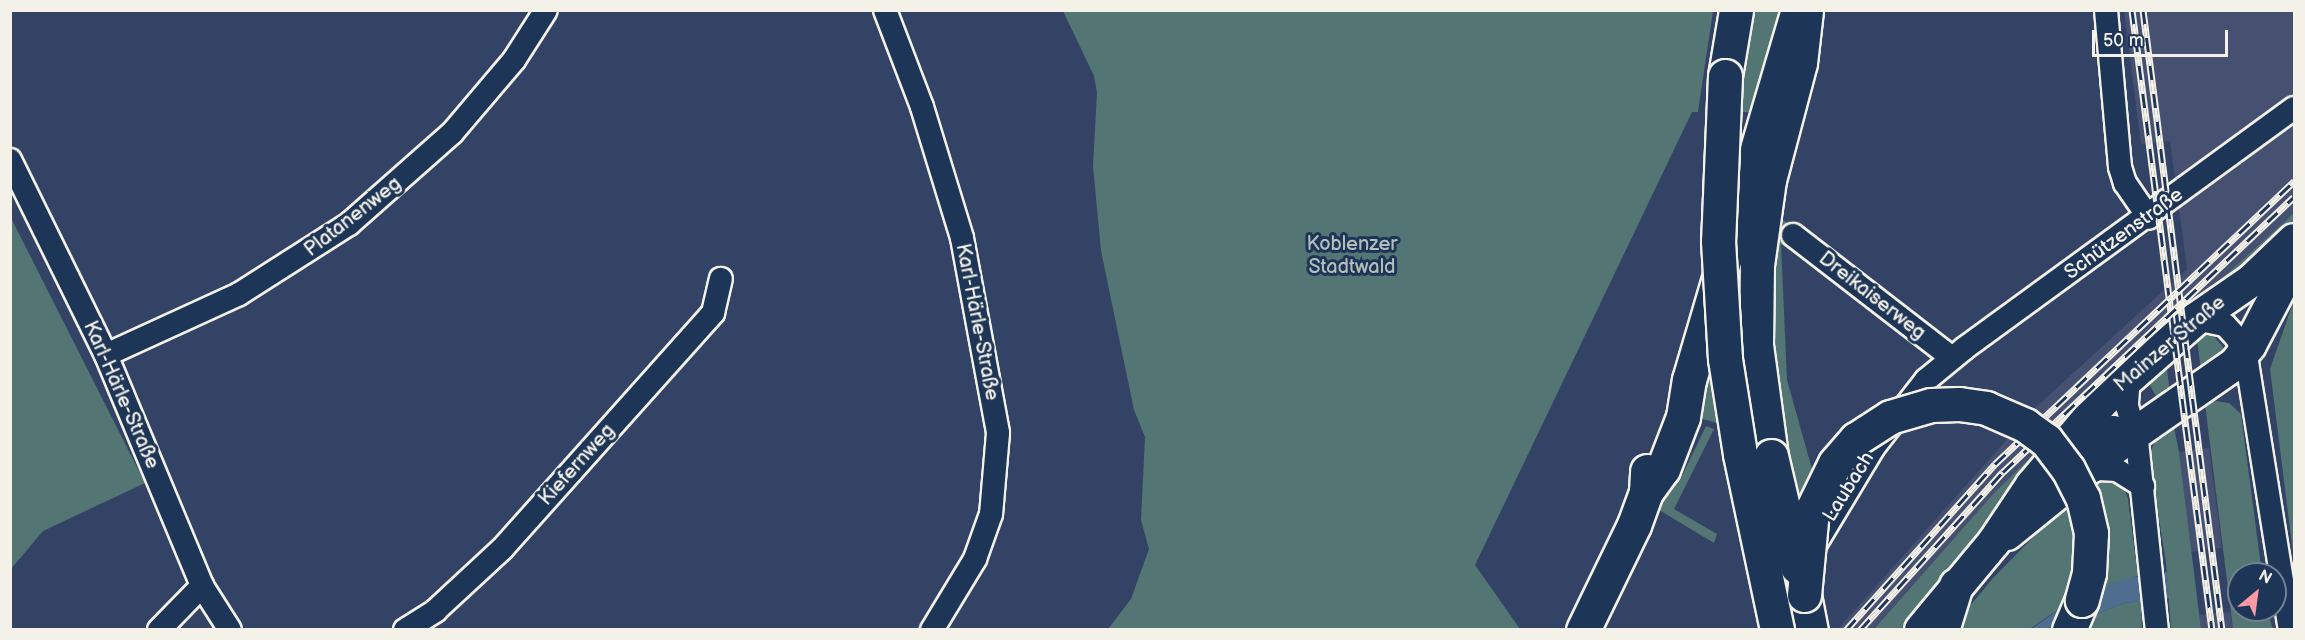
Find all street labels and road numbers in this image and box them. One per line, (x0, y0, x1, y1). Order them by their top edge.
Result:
street label: Platanenweg (300, 172, 406, 262)
street label: Schützenstraße (2060, 183, 2188, 285)
street label: Karl-Härle-Straße (950, 242, 1004, 402)
street label: Dreikaiserweg (1814, 247, 1930, 345)
street label: Mainzer Straße (2110, 291, 2230, 397)
street label: Karl-Härle-Straße (78, 317, 164, 473)
street label: Kiefernweg (534, 419, 620, 511)
street label: Laubach (1818, 448, 1880, 526)

